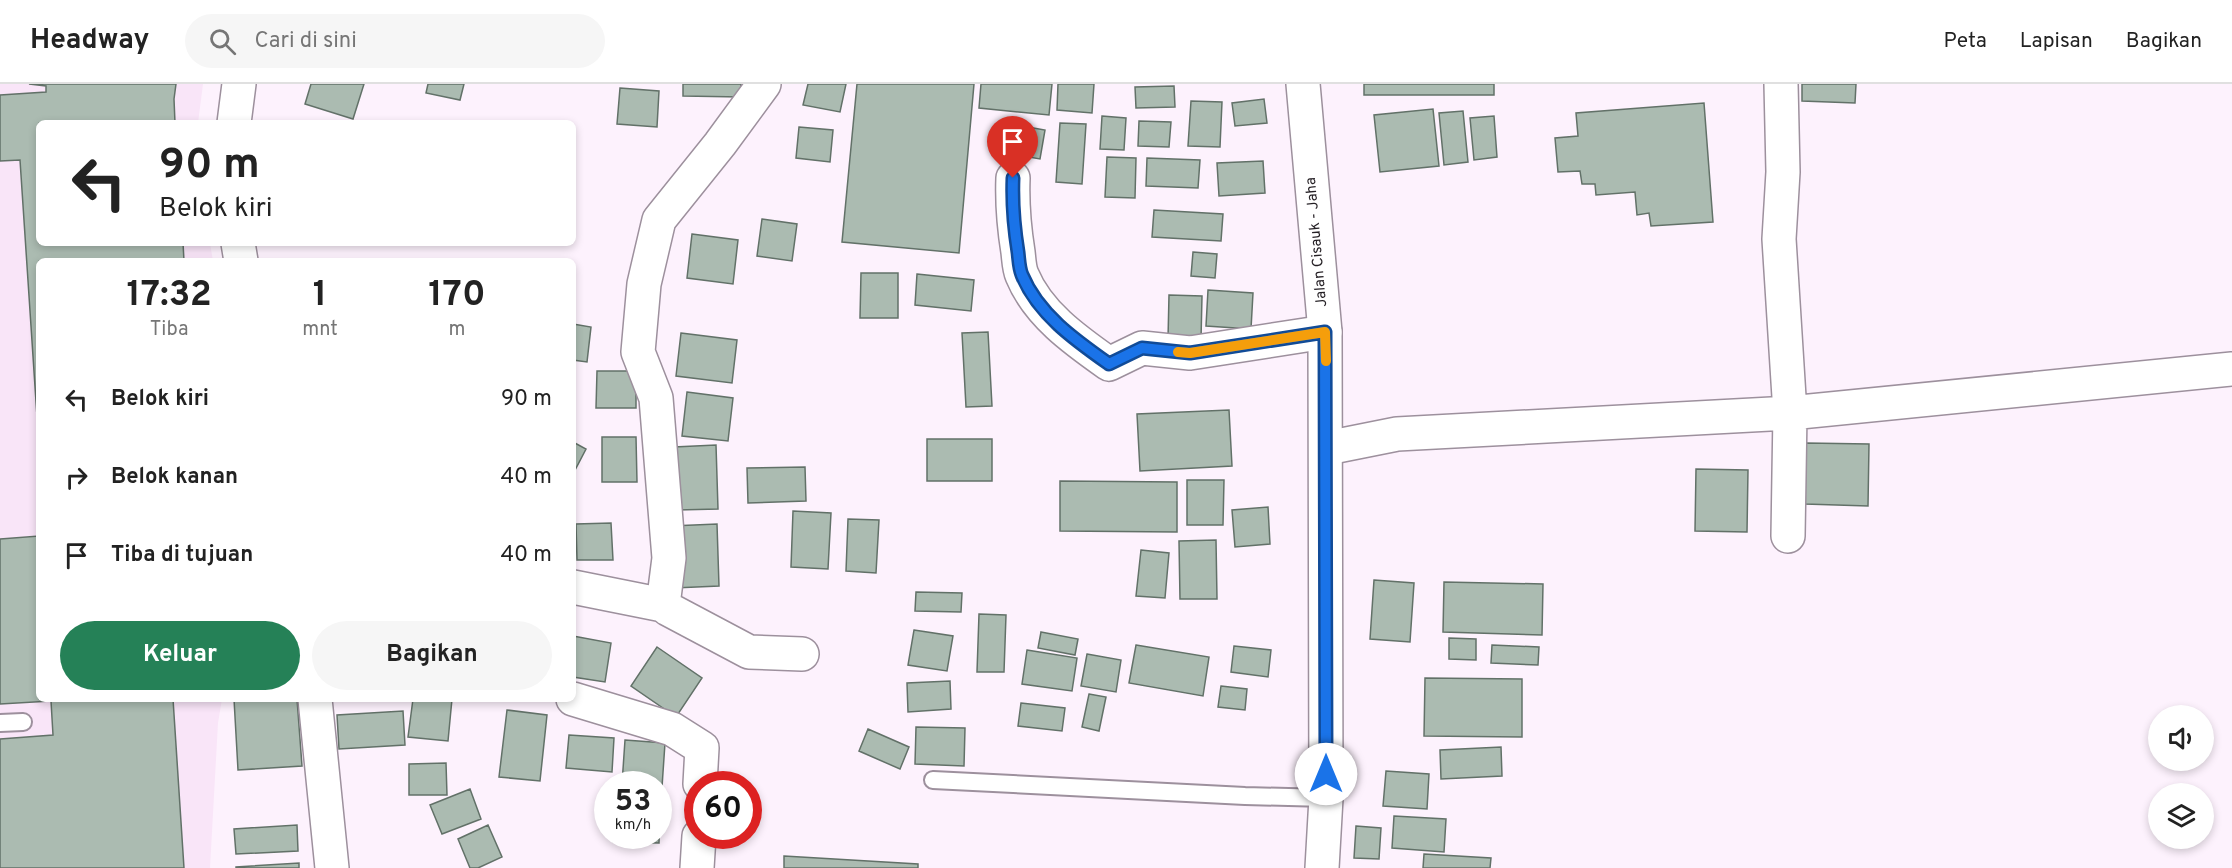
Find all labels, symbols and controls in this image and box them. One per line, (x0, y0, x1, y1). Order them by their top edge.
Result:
search box (185, 14, 605, 68)
text: Headway (30, 23, 149, 59)
icon: search (206, 25, 239, 58)
text: Cari di sini (254, 28, 357, 55)
text: Peta (1944, 28, 1987, 55)
text: Lapisan (2020, 28, 2093, 55)
text: Bagikan (2126, 28, 2202, 55)
pin (987, 116, 1038, 178)
icon: arrive (996, 125, 1029, 158)
text: 90 m (159, 140, 260, 193)
icon: left (60, 144, 138, 222)
street label: Jalan Cisauk - Jaha (1302, 176, 1332, 308)
text: Belok kiri (159, 192, 273, 226)
text: 17:32 (126, 273, 212, 319)
text: 1 (313, 273, 327, 319)
text: 170 (428, 273, 486, 319)
text: Tiba (150, 317, 188, 343)
text: mnt (302, 317, 338, 343)
text: m (448, 317, 465, 343)
icon: left (60, 383, 93, 416)
text: Belok kiri (111, 386, 209, 413)
text: 90 m (501, 386, 552, 413)
icon: right (60, 461, 93, 494)
text: Belok kanan (111, 464, 238, 491)
text: 40 m (500, 464, 552, 491)
icon: arrive (60, 539, 93, 572)
text: Tiba di tujuan (111, 542, 253, 569)
text: 40 m (500, 542, 552, 569)
button: Keluar (60, 621, 300, 690)
button: Bagikan (312, 621, 552, 690)
map controls (2148, 705, 2214, 849)
button: sound (2148, 705, 2214, 771)
position arrow (1294, 742, 1358, 806)
speed limit sign: 60 (684, 771, 762, 849)
button: layers (2148, 783, 2214, 849)
text: 53 (615, 784, 651, 821)
text: km/h (615, 816, 651, 835)

